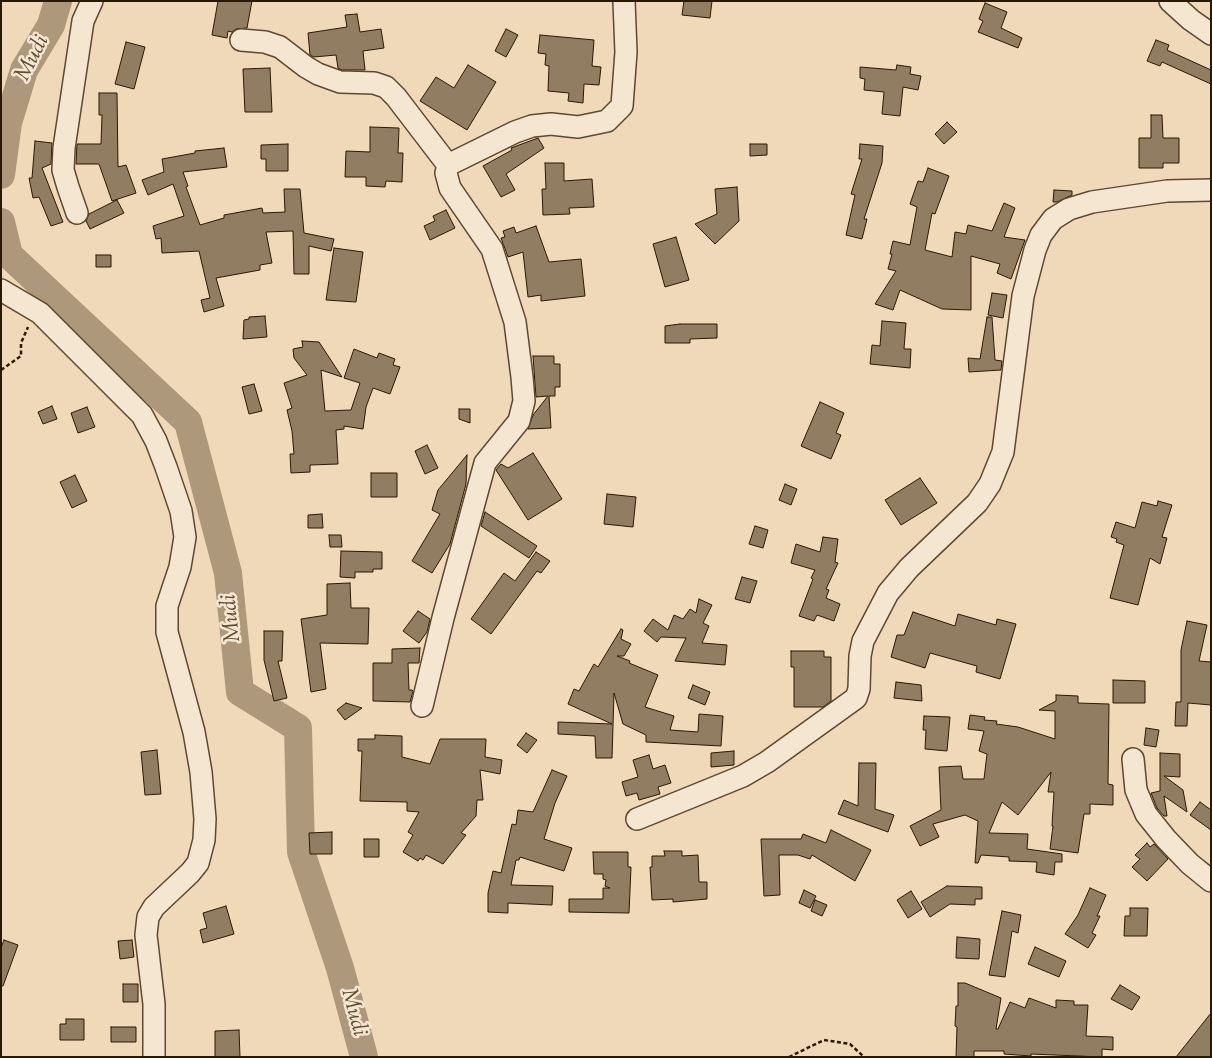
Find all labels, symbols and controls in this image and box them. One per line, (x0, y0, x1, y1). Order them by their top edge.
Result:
water label: Mudi (11, 32, 57, 86)
water label: Mudi (217, 593, 249, 643)
water label: Mudi (333, 986, 371, 1040)

